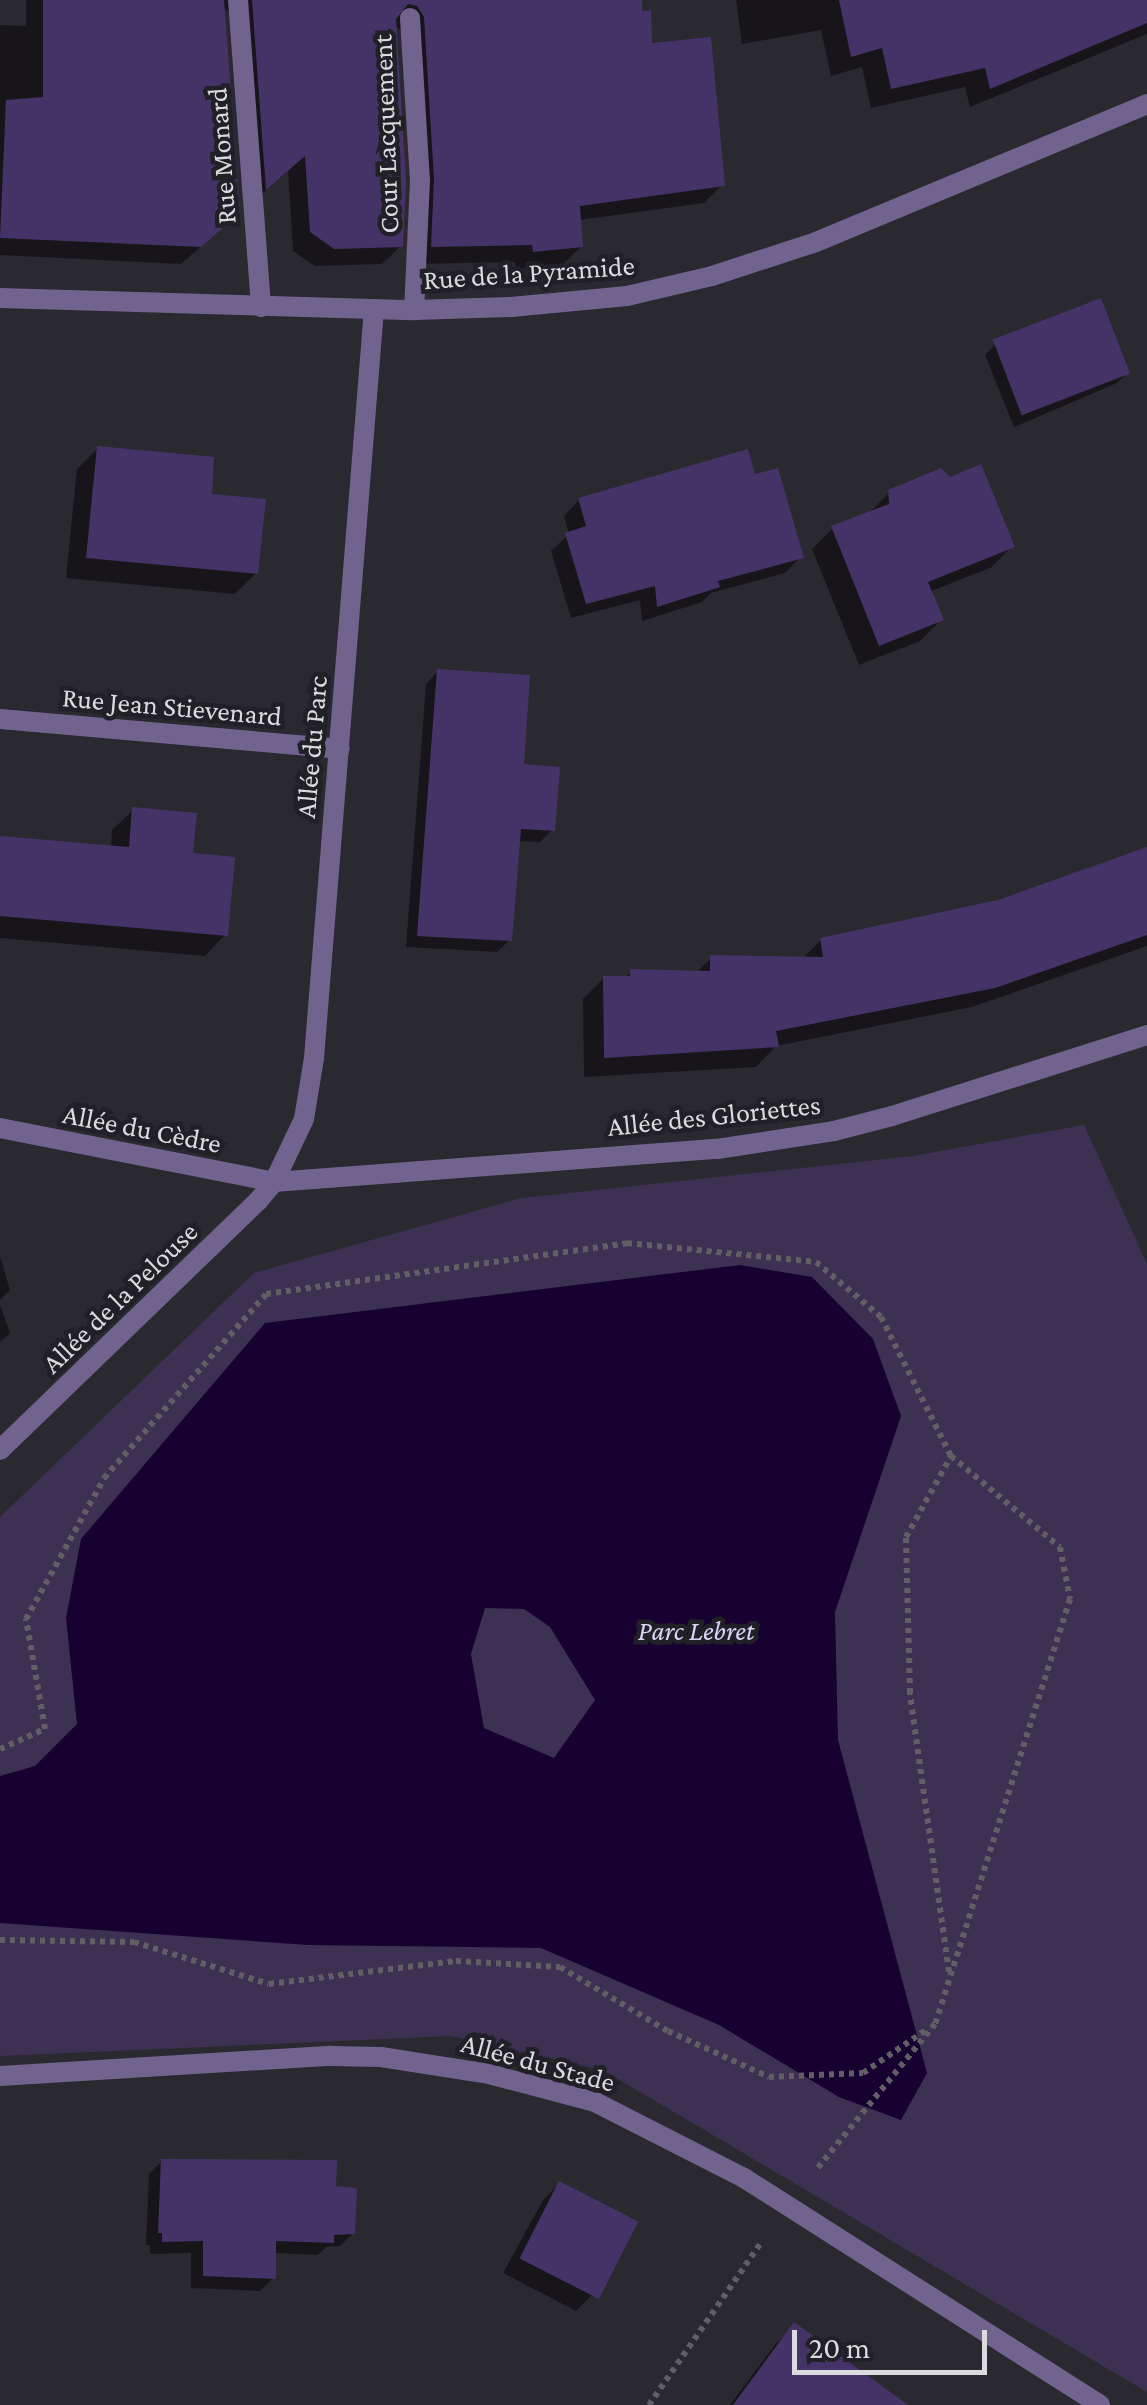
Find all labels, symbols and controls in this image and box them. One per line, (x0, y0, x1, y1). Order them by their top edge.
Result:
street label: Cour Lacquement (366, 34, 406, 234)
street label: Rue Monard (200, 87, 244, 225)
street label: Rue de la Pyramide (422, 249, 636, 297)
street label: Allée du Parc (289, 674, 335, 820)
street label: Rue Jean Stievenard (61, 681, 283, 733)
street label: Allée des Gloriettes (606, 1088, 822, 1144)
street label: Allée du Cèdre (60, 1097, 224, 1161)
street label: Allée de la Pelouse (35, 1215, 205, 1381)
park label: Parc Lebret (638, 1614, 754, 1648)
street label: Allée du Stade (458, 2026, 618, 2100)
scale bar (797, 2310, 992, 2372)
text: 20 m (809, 2331, 870, 2364)

